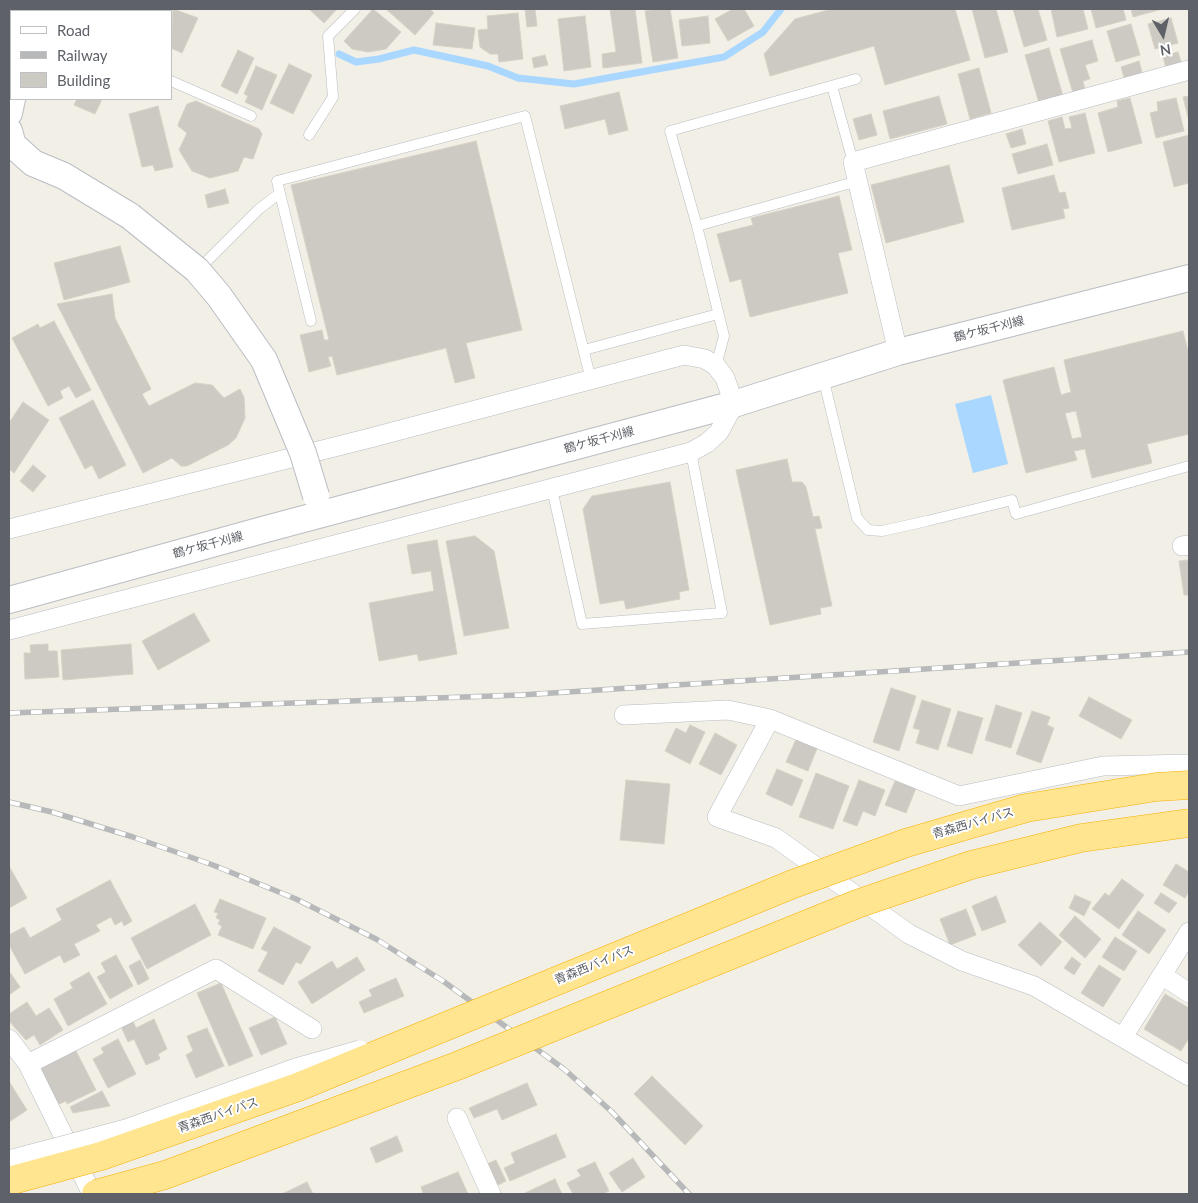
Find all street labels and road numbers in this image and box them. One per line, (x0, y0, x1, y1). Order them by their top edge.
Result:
street label: 鶴ケ坂千刈線 (952, 313, 1026, 345)
street label: 鶴ケ坂千刈線 (562, 424, 636, 456)
street label: 鶴ケ坂千刈線 (171, 529, 245, 561)
street label: 青森西バイパス (931, 805, 1015, 841)
street label: 青森西バイパス (552, 943, 636, 987)
street label: 青森西バイパス (176, 1095, 260, 1135)

